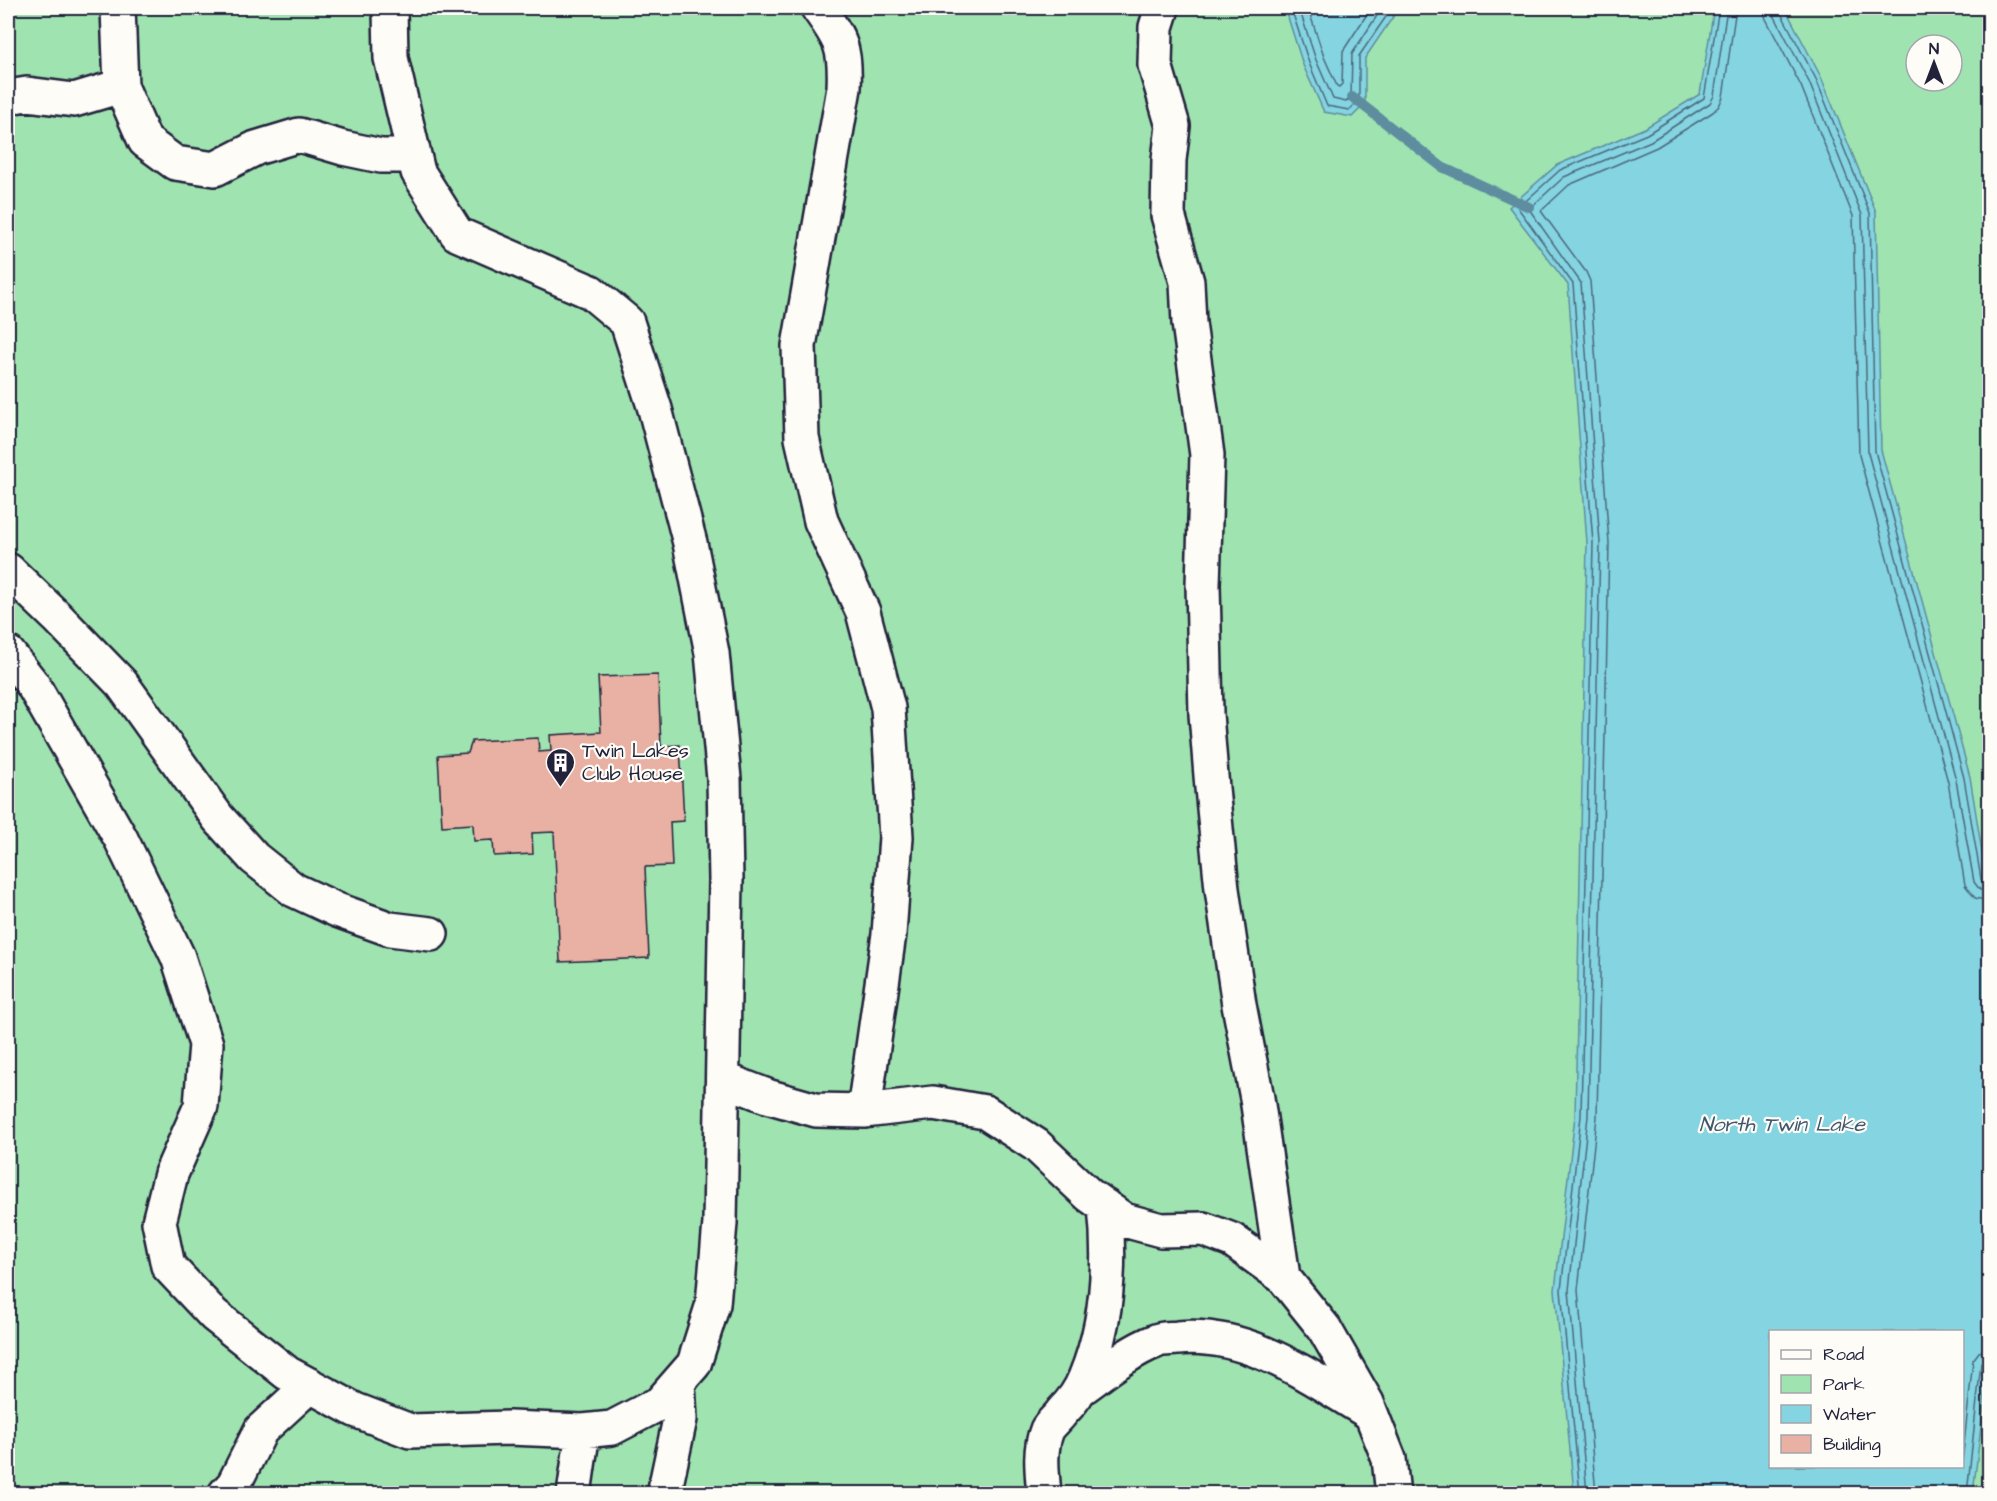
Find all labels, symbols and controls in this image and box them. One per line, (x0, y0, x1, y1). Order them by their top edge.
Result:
north arrow (1904, 33, 1964, 93)
text: N (1929, 38, 1939, 60)
place label: Twin Lakes Club House (582, 737, 689, 788)
building icon: Twin Lakes Club House (545, 746, 577, 788)
water label: North Twin Lake (1699, 1110, 1866, 1139)
legend (1769, 1330, 1964, 1468)
text: Road (1823, 1342, 1864, 1367)
text: Park (1823, 1372, 1865, 1397)
text: Water (1823, 1402, 1876, 1427)
text: Building (1823, 1432, 1881, 1458)

